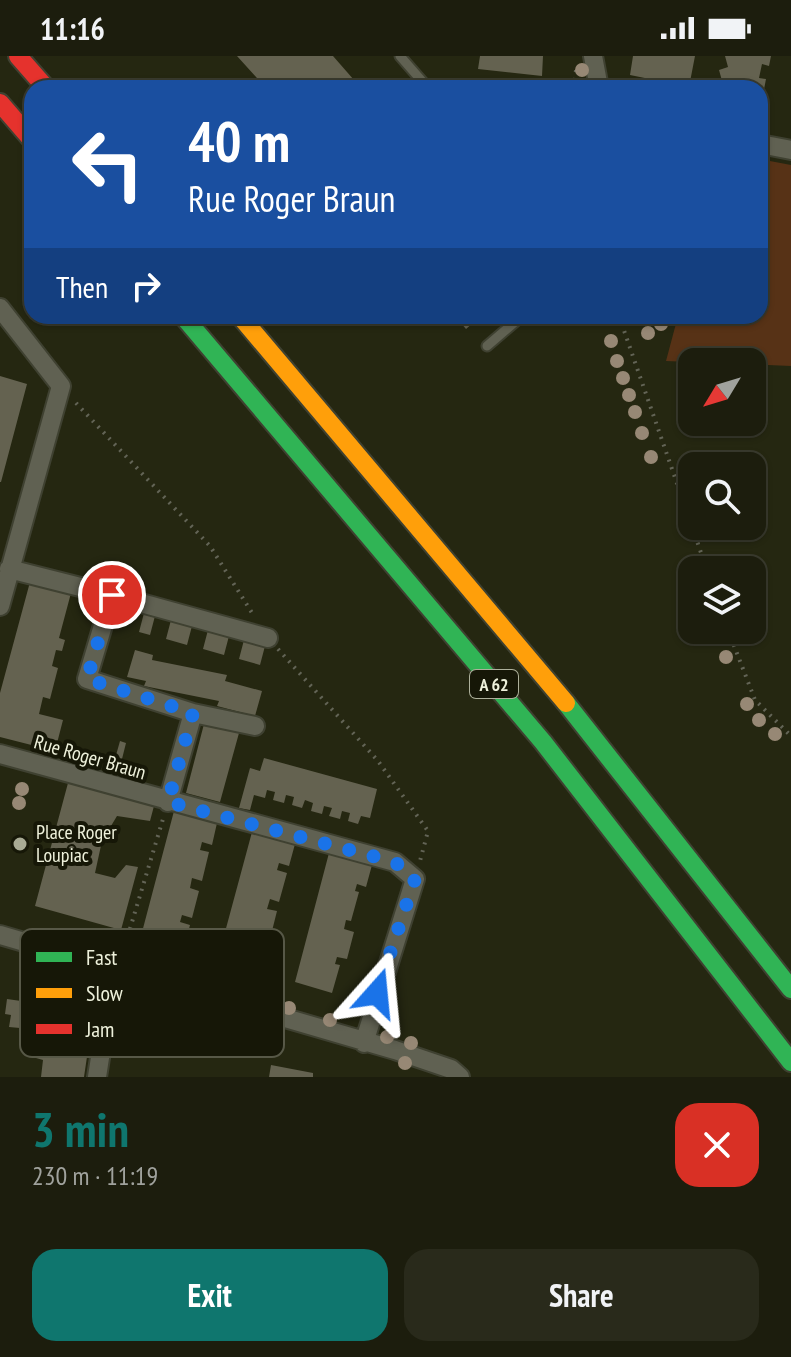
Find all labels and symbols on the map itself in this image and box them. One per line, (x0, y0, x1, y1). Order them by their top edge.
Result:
north arrow (678, 348, 766, 436)
pin (78, 561, 146, 629)
road number: A 62 (470, 670, 518, 698)
street label: Rue Roger Braun (31, 729, 149, 785)
place label: Place Roger Loupiac (36, 819, 117, 868)
marker: Place Roger Loupiac (11, 835, 29, 853)
legend (20, 929, 284, 1057)
text: Fast (86, 943, 117, 971)
position arrow (335, 951, 419, 1035)
text: Slow (86, 979, 123, 1007)
text: Jam (85, 1015, 114, 1043)

